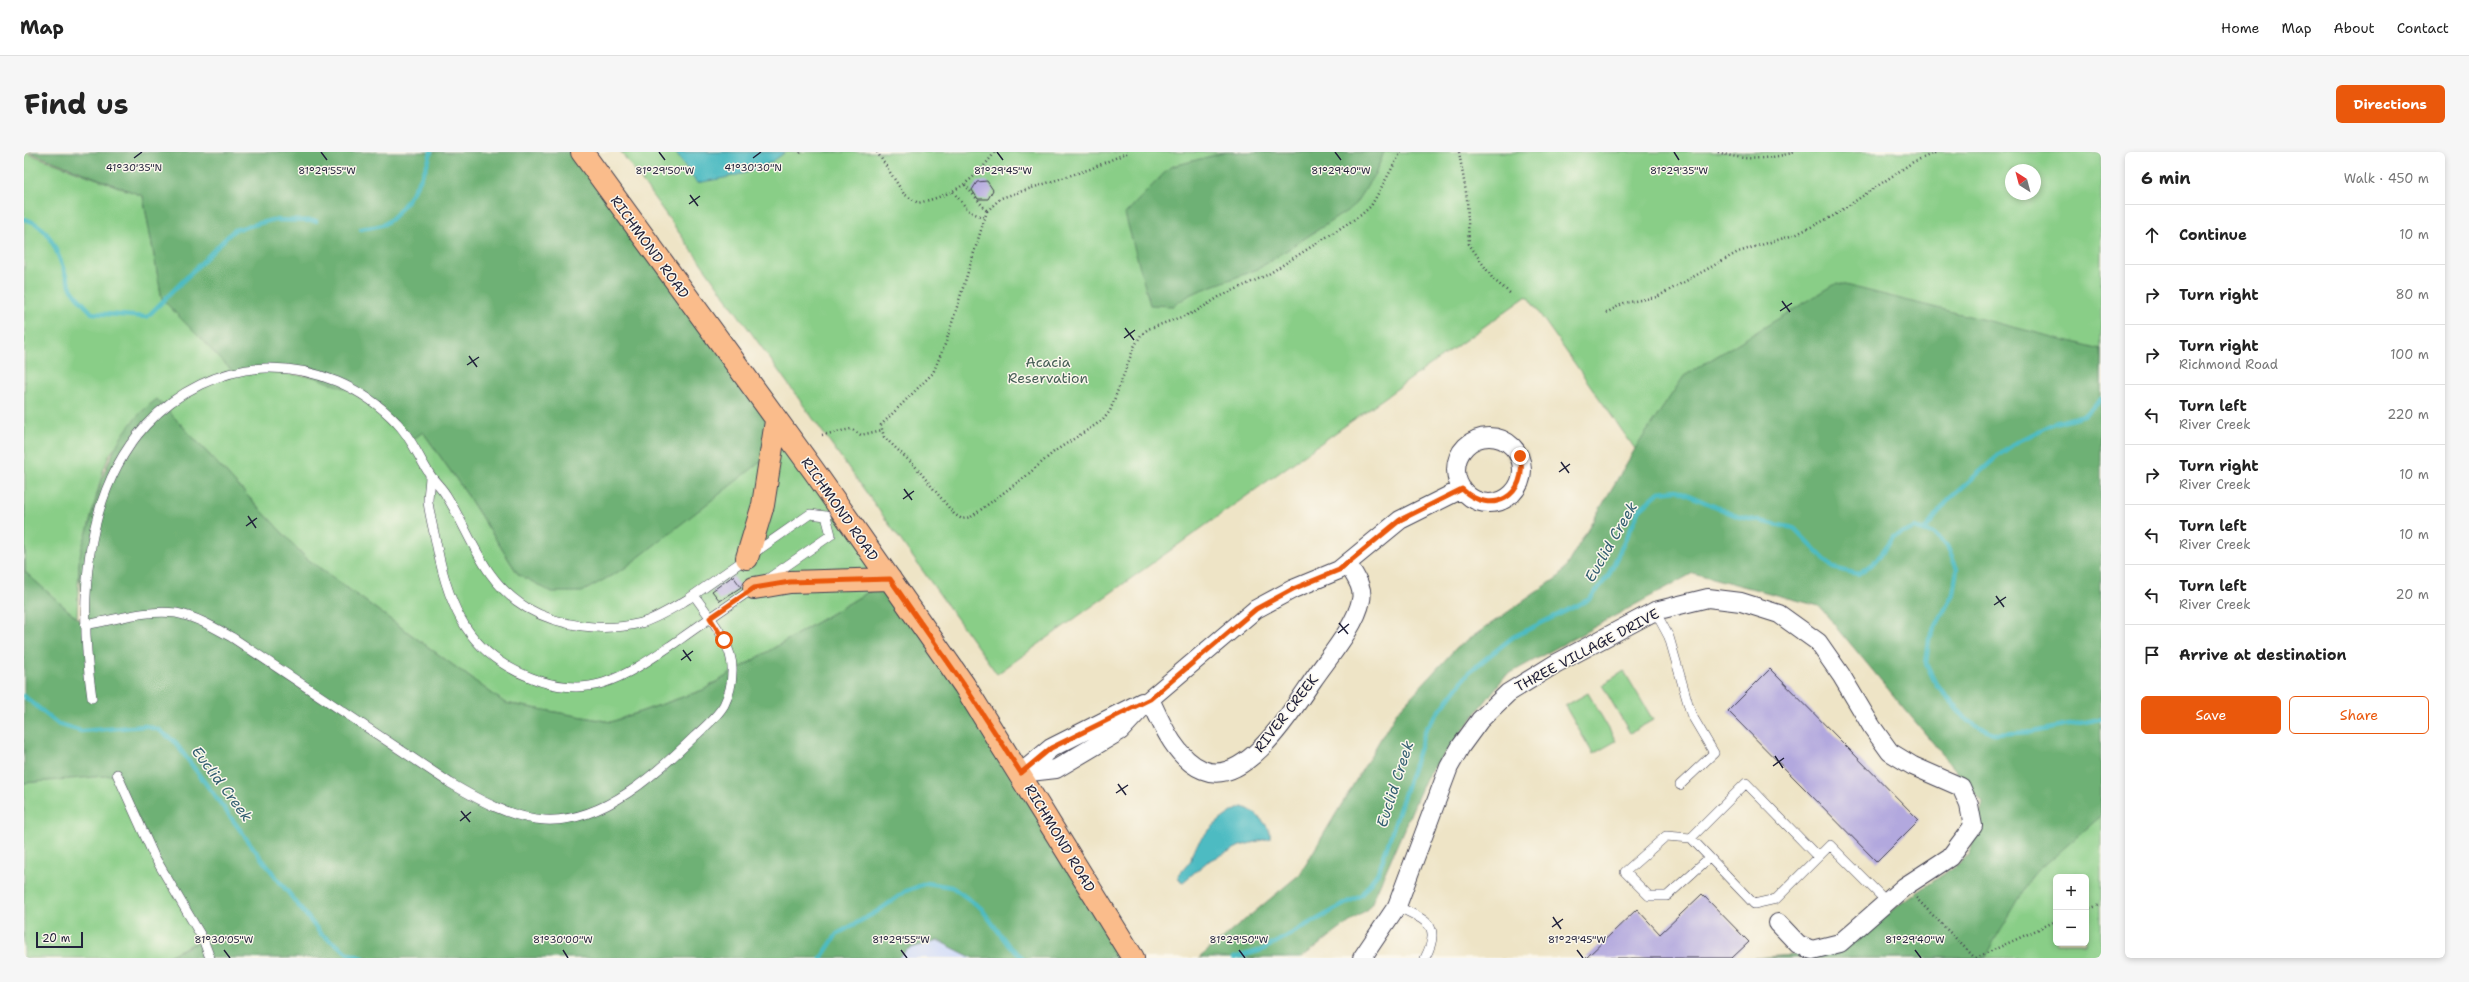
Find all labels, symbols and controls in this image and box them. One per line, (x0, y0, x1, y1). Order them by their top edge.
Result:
text: Map (20, 15, 64, 40)
text: Home (2221, 19, 2260, 37)
text: Map (2282, 19, 2312, 37)
text: About (2334, 19, 2375, 37)
text: Contact (2397, 19, 2449, 37)
text: Find us (24, 85, 129, 123)
button: Directions (2336, 85, 2445, 123)
text: 41°30'35"N (106, 161, 162, 174)
text: 41°30'30"N (724, 161, 782, 174)
text: 81°29'55"W (298, 164, 356, 177)
text: 81°29'50"W (636, 164, 695, 177)
text: 81°29'45"W (974, 164, 1032, 177)
text: 81°29'40"W (1311, 164, 1371, 177)
text: 81°29'35"W (1650, 164, 1709, 177)
north arrow (2005, 164, 2041, 200)
text: 6 min (2141, 167, 2191, 189)
text: Walk · 450 m (2344, 170, 2429, 187)
street label: RICHMOND ROAD (607, 192, 693, 302)
icon: ahead (2141, 224, 2163, 246)
text: Continue (2179, 225, 2247, 245)
text: 10 m (2399, 226, 2429, 243)
icon: right (2141, 284, 2163, 306)
text: Turn right (2179, 285, 2259, 305)
text: 80 m (2395, 286, 2429, 303)
text: Turn right (2179, 336, 2259, 356)
icon: right (2141, 344, 2163, 366)
text: 100 m (2390, 346, 2429, 363)
park label: Acacia Reservation (1008, 353, 1089, 387)
text: Richmond Road (2179, 356, 2278, 373)
text: Turn left (2179, 396, 2247, 416)
icon: left (2141, 404, 2163, 426)
text: 220 m (2387, 406, 2429, 423)
text: River Creek (2179, 416, 2251, 433)
route end (1511, 447, 1529, 465)
street label: RICHMOND ROAD (797, 454, 883, 564)
text: Turn right (2179, 456, 2259, 476)
icon: right (2141, 464, 2163, 486)
text: 10 m (2399, 466, 2429, 483)
text: River Creek (2179, 476, 2251, 493)
water label: Euclid Creek (1580, 498, 1642, 586)
text: Turn left (2179, 516, 2247, 536)
icon: left (2141, 524, 2163, 546)
text: 10 m (2399, 526, 2429, 543)
text: River Creek (2179, 536, 2251, 553)
text: Turn left (2179, 576, 2247, 596)
icon: left (2141, 584, 2163, 606)
text: 20 m (2396, 586, 2429, 603)
text: River Creek (2179, 596, 2251, 613)
street label: THREE VILLAGE DRIVE (1512, 604, 1662, 696)
route start (715, 631, 733, 649)
icon: arrive (2141, 644, 2163, 666)
text: Arrive at destination (2179, 645, 2347, 665)
street label: RIVER CREEK (1250, 670, 1322, 756)
button: Save (2141, 696, 2281, 734)
button: Share (2289, 696, 2429, 734)
water label: Euclid Creek (1372, 738, 1418, 830)
water label: Euclid Creek (187, 742, 257, 826)
street label: RICHMOND ROAD (1021, 781, 1099, 895)
map controls (2053, 874, 2089, 946)
button: + (2053, 874, 2089, 910)
button: − (2053, 910, 2089, 946)
scale bar (36, 930, 83, 949)
text: 20 m (42, 931, 70, 946)
text: 81°30'05"W (195, 933, 254, 946)
text: 81°30'00"W (533, 933, 593, 946)
text: 81°29'55"W (872, 933, 930, 946)
text: 81°29'50"W (1210, 933, 1269, 946)
text: 81°29'45"W (1548, 933, 1606, 946)
text: 81°29'40"W (1885, 933, 1945, 946)

